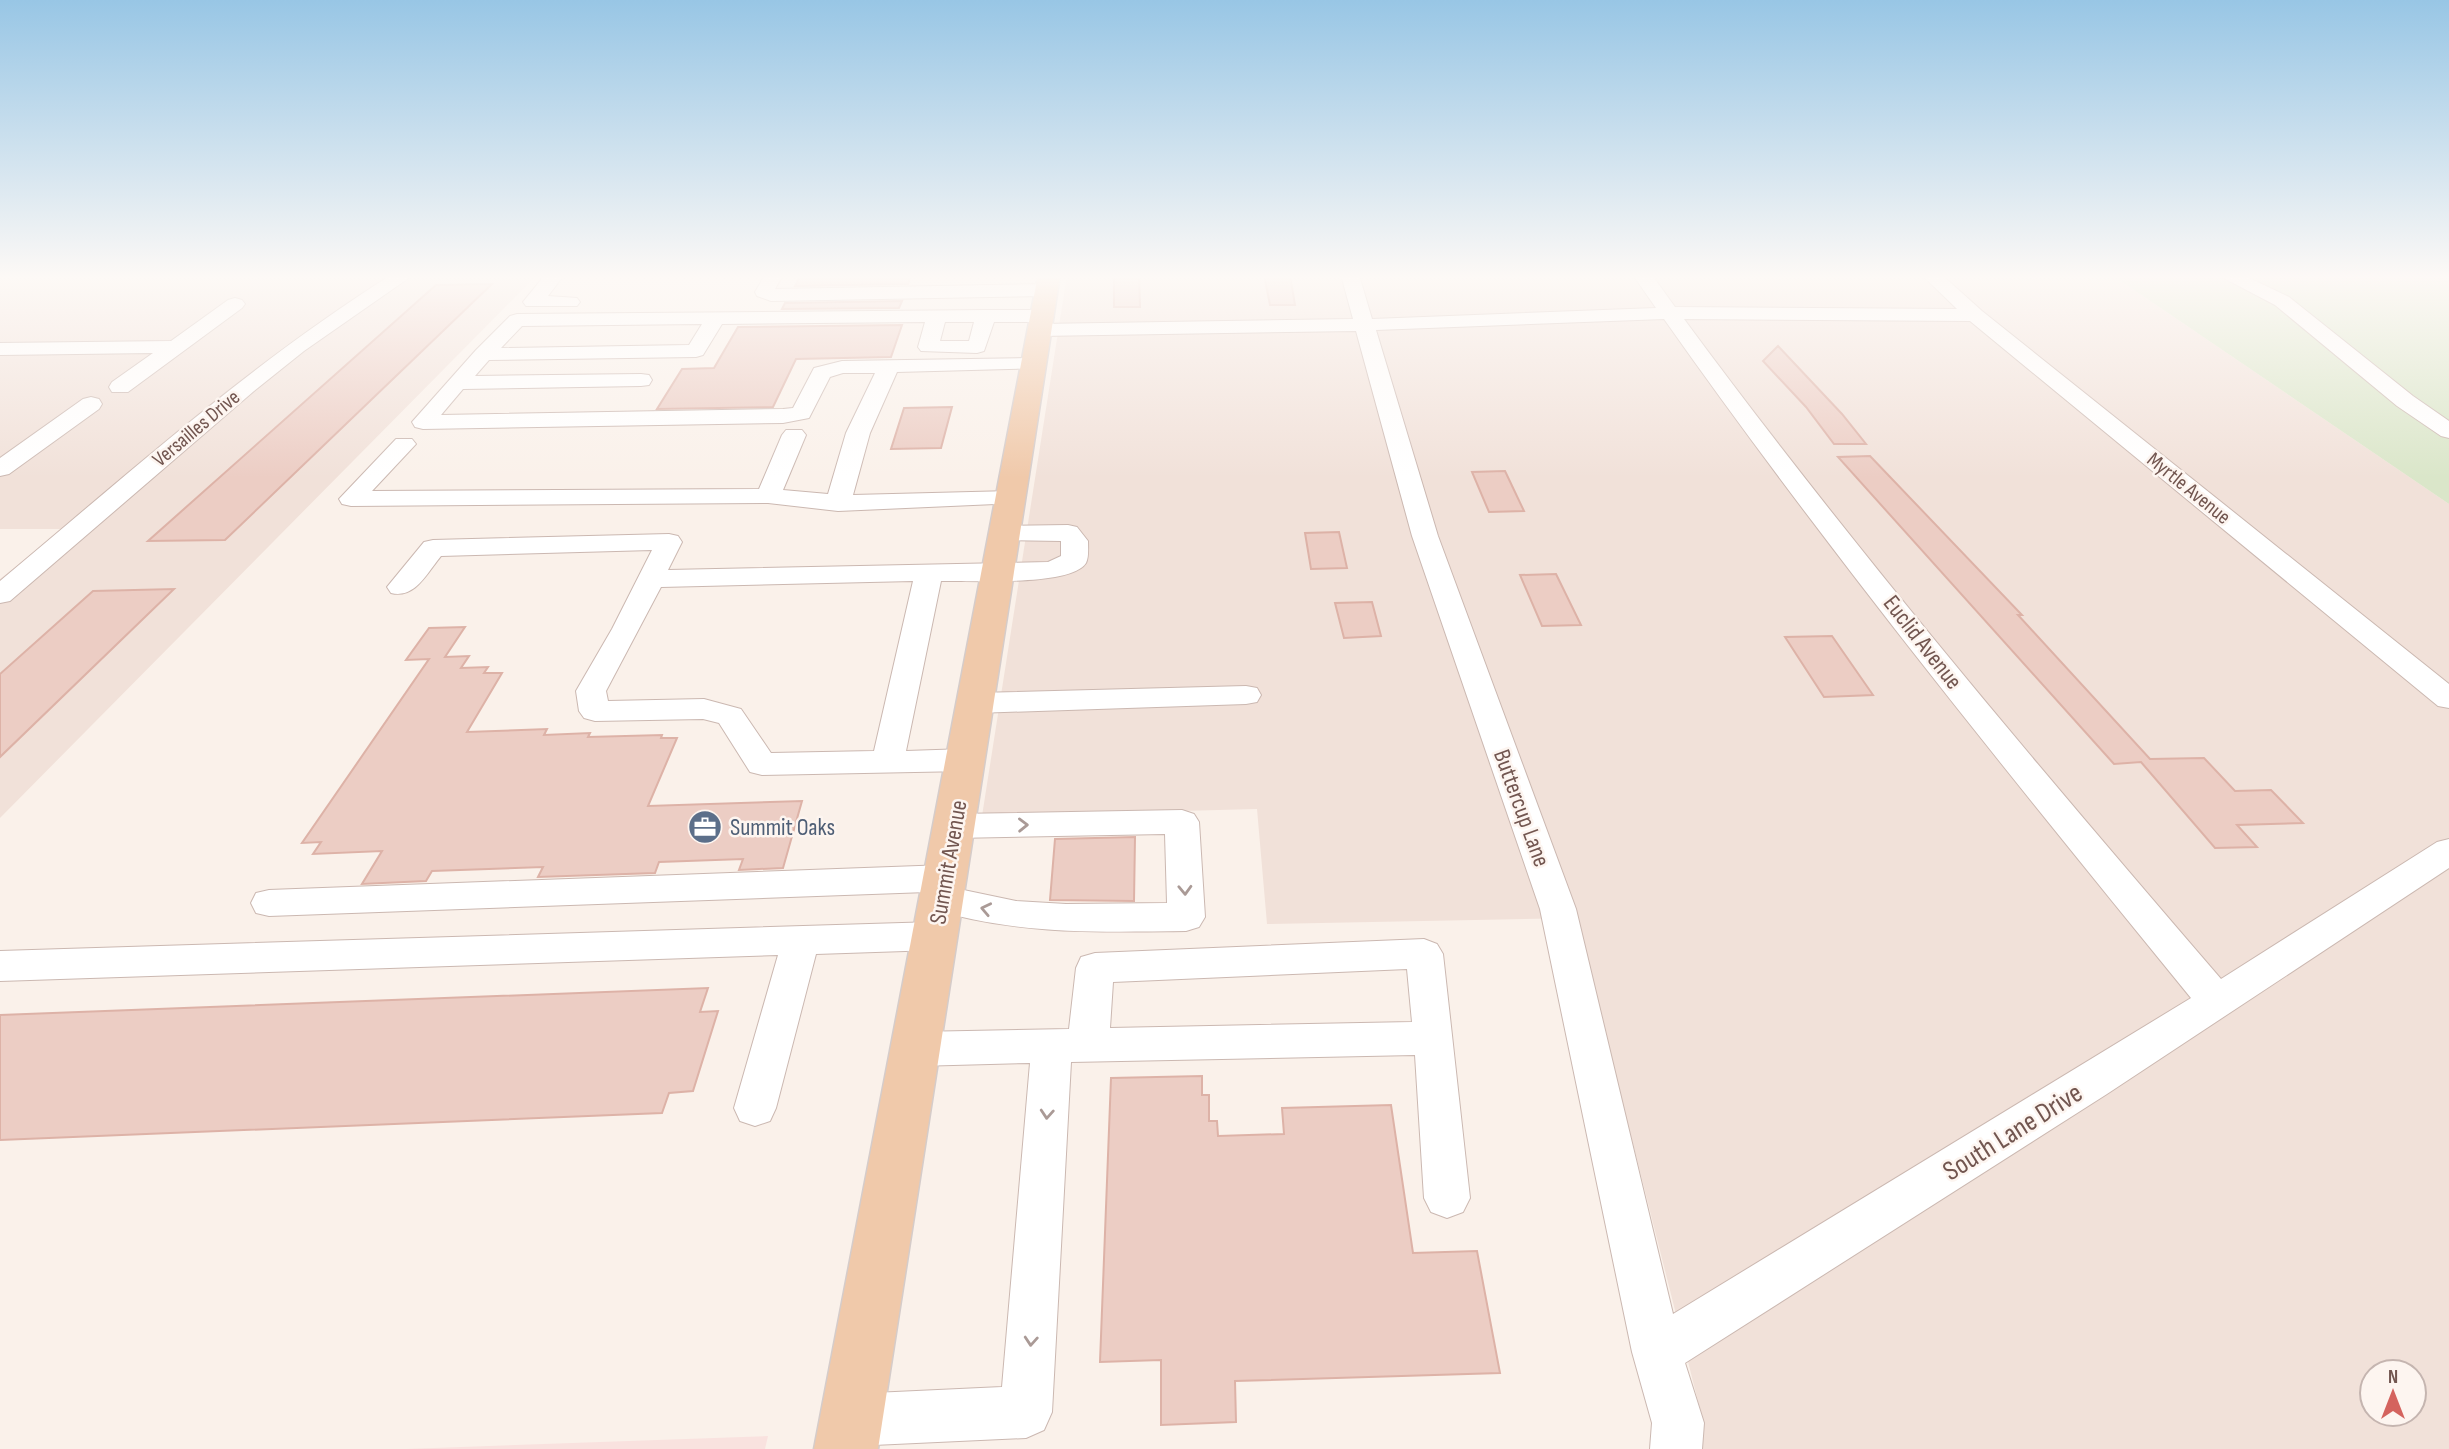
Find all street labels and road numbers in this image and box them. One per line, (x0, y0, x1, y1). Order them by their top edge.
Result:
street label: Versailles Drive (148, 385, 245, 472)
street label: Myrtle Avenue (2142, 447, 2236, 530)
street label: Euclid Avenue (1877, 589, 1968, 695)
street label: Buttercup Lane (1487, 746, 1556, 871)
street label: Summit Avenue (923, 798, 974, 926)
street label: South Lane Drive (1937, 1076, 2089, 1188)

